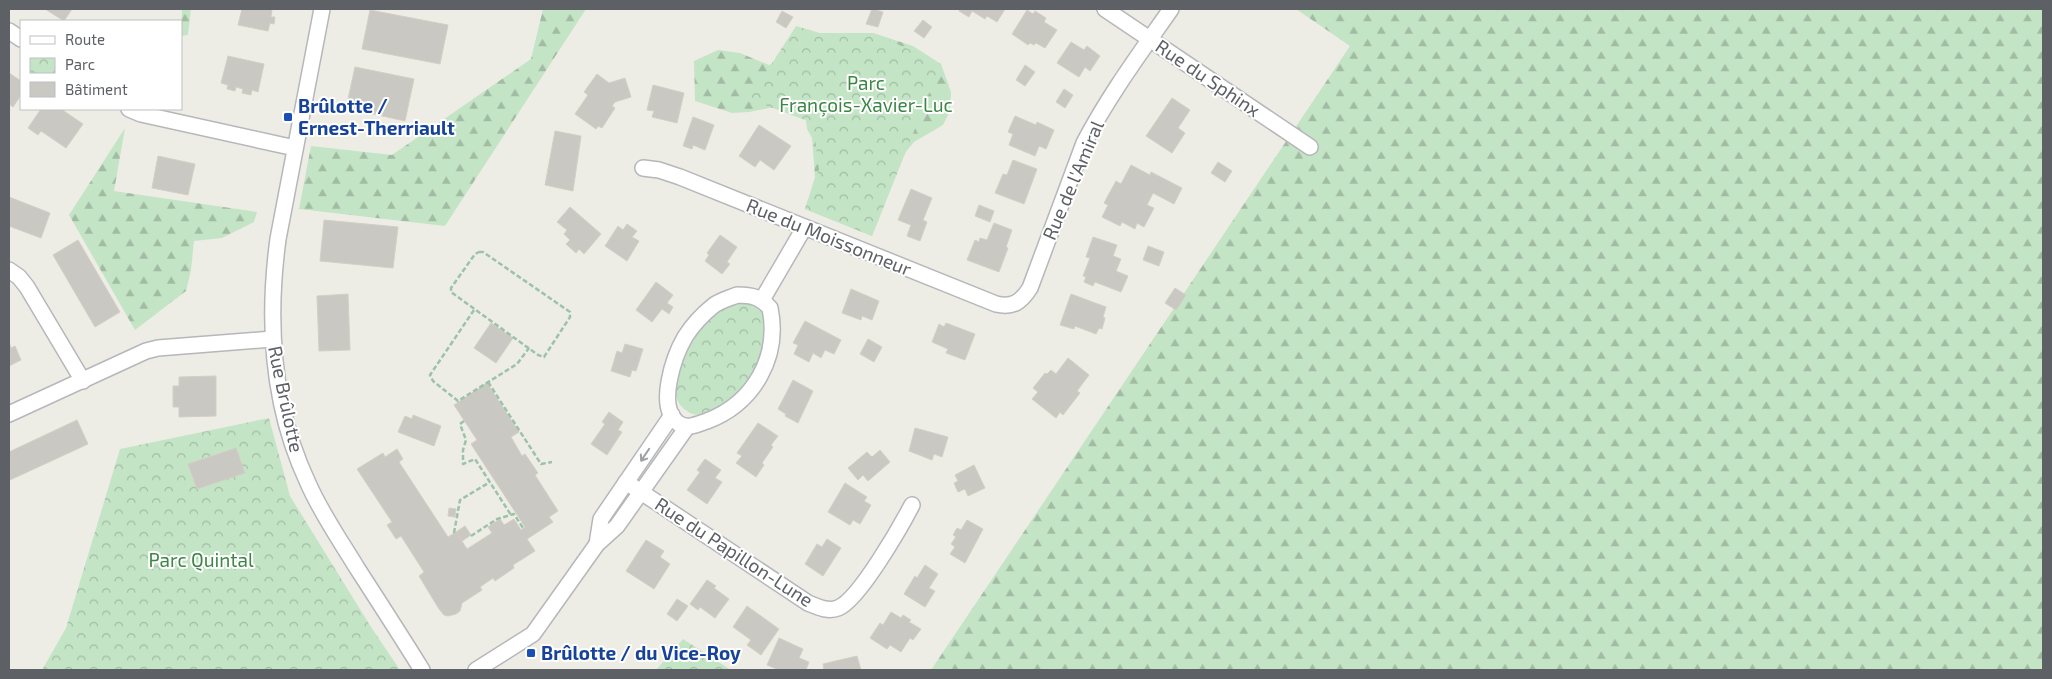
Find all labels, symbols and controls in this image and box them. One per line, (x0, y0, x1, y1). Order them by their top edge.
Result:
legend (20, 20, 182, 110)
text: Route (65, 30, 105, 48)
street label: Rue du Sphinx (1151, 34, 1265, 121)
text: Parc (65, 55, 95, 73)
park label: Parc François-Xavier-Luc (779, 71, 953, 117)
text: Bâtiment (65, 80, 128, 98)
place label: Brûlotte / Ernest-Therriault (298, 94, 455, 139)
marker: Brûlotte / Ernest-Therriault (282, 111, 294, 123)
street label: Rue de l'Amiral (1037, 116, 1108, 243)
street label: Rue du Moissonneur (743, 193, 915, 280)
street label: Rue Brûlotte (264, 344, 309, 454)
one-way arrow (639, 448, 650, 462)
street label: Rue du Papillon-Lune (651, 492, 818, 611)
park label: Parc Quintal (148, 548, 254, 571)
place label: Brûlotte / du Vice-Roy (541, 641, 741, 665)
marker: Brûlotte / du Vice-Roy (525, 647, 537, 659)

